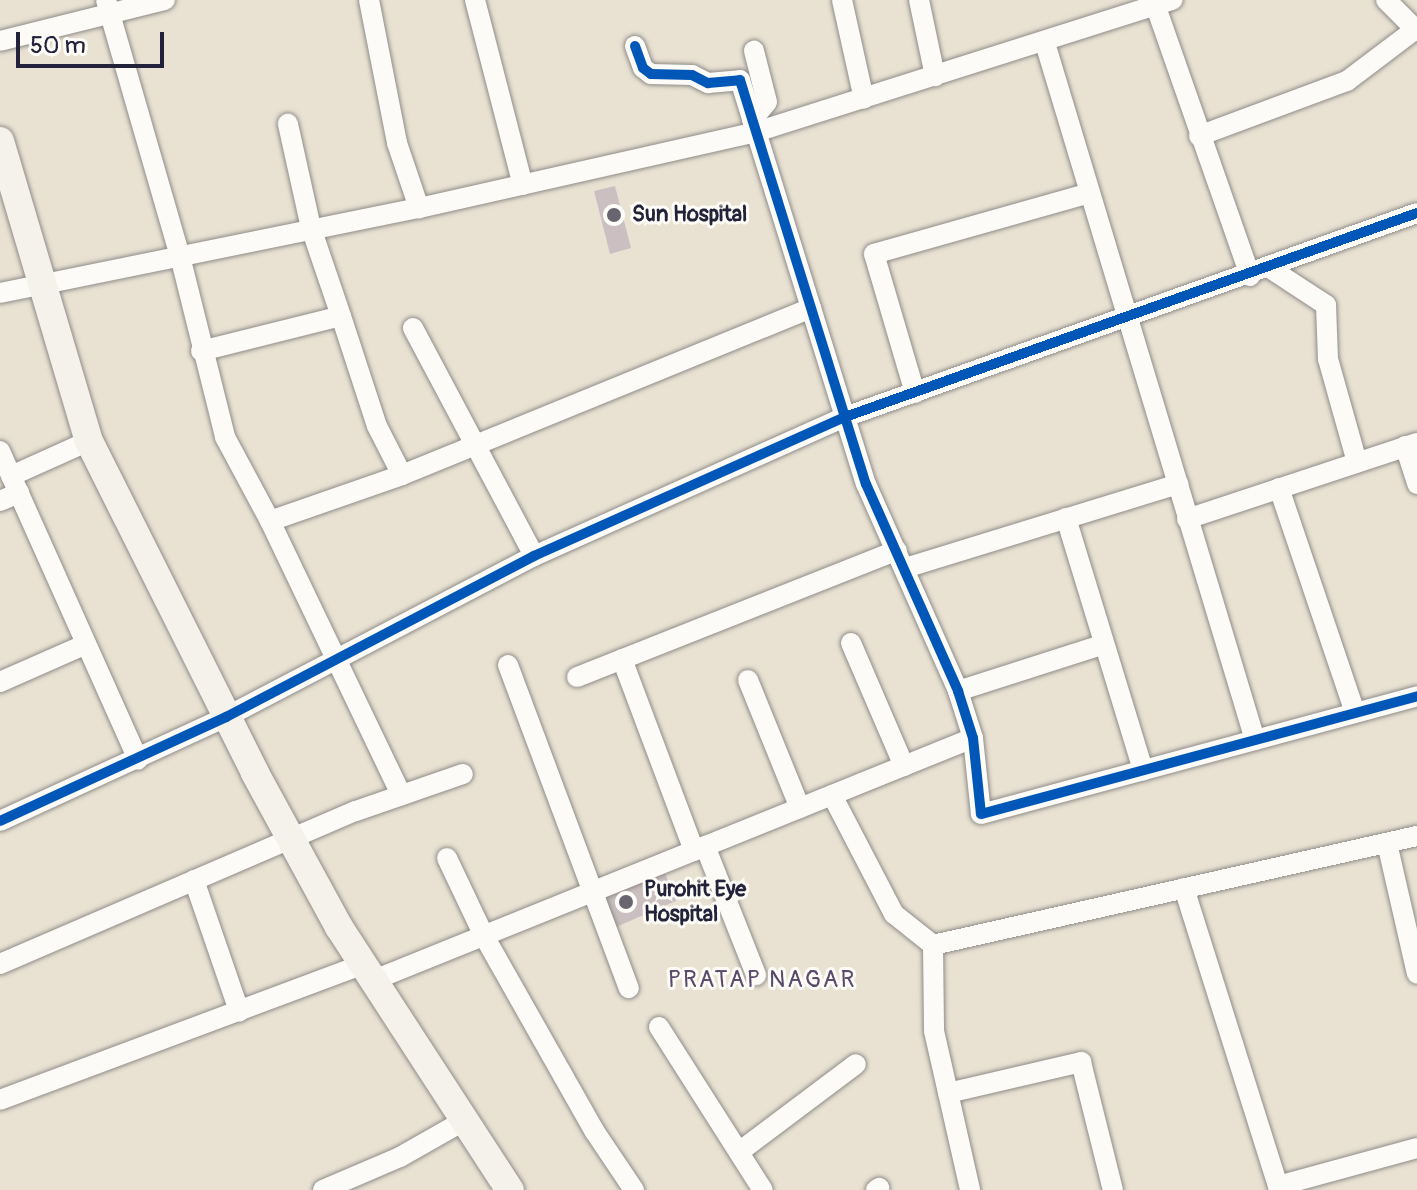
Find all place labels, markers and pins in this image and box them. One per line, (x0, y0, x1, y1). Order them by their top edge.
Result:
place label: Sun Hospital (632, 202, 747, 228)
marker: Sun Hospital (603, 204, 625, 226)
place label: Purohit Eye Hospital (644, 876, 746, 928)
marker: Purohit Eye Hospital (615, 891, 637, 913)

